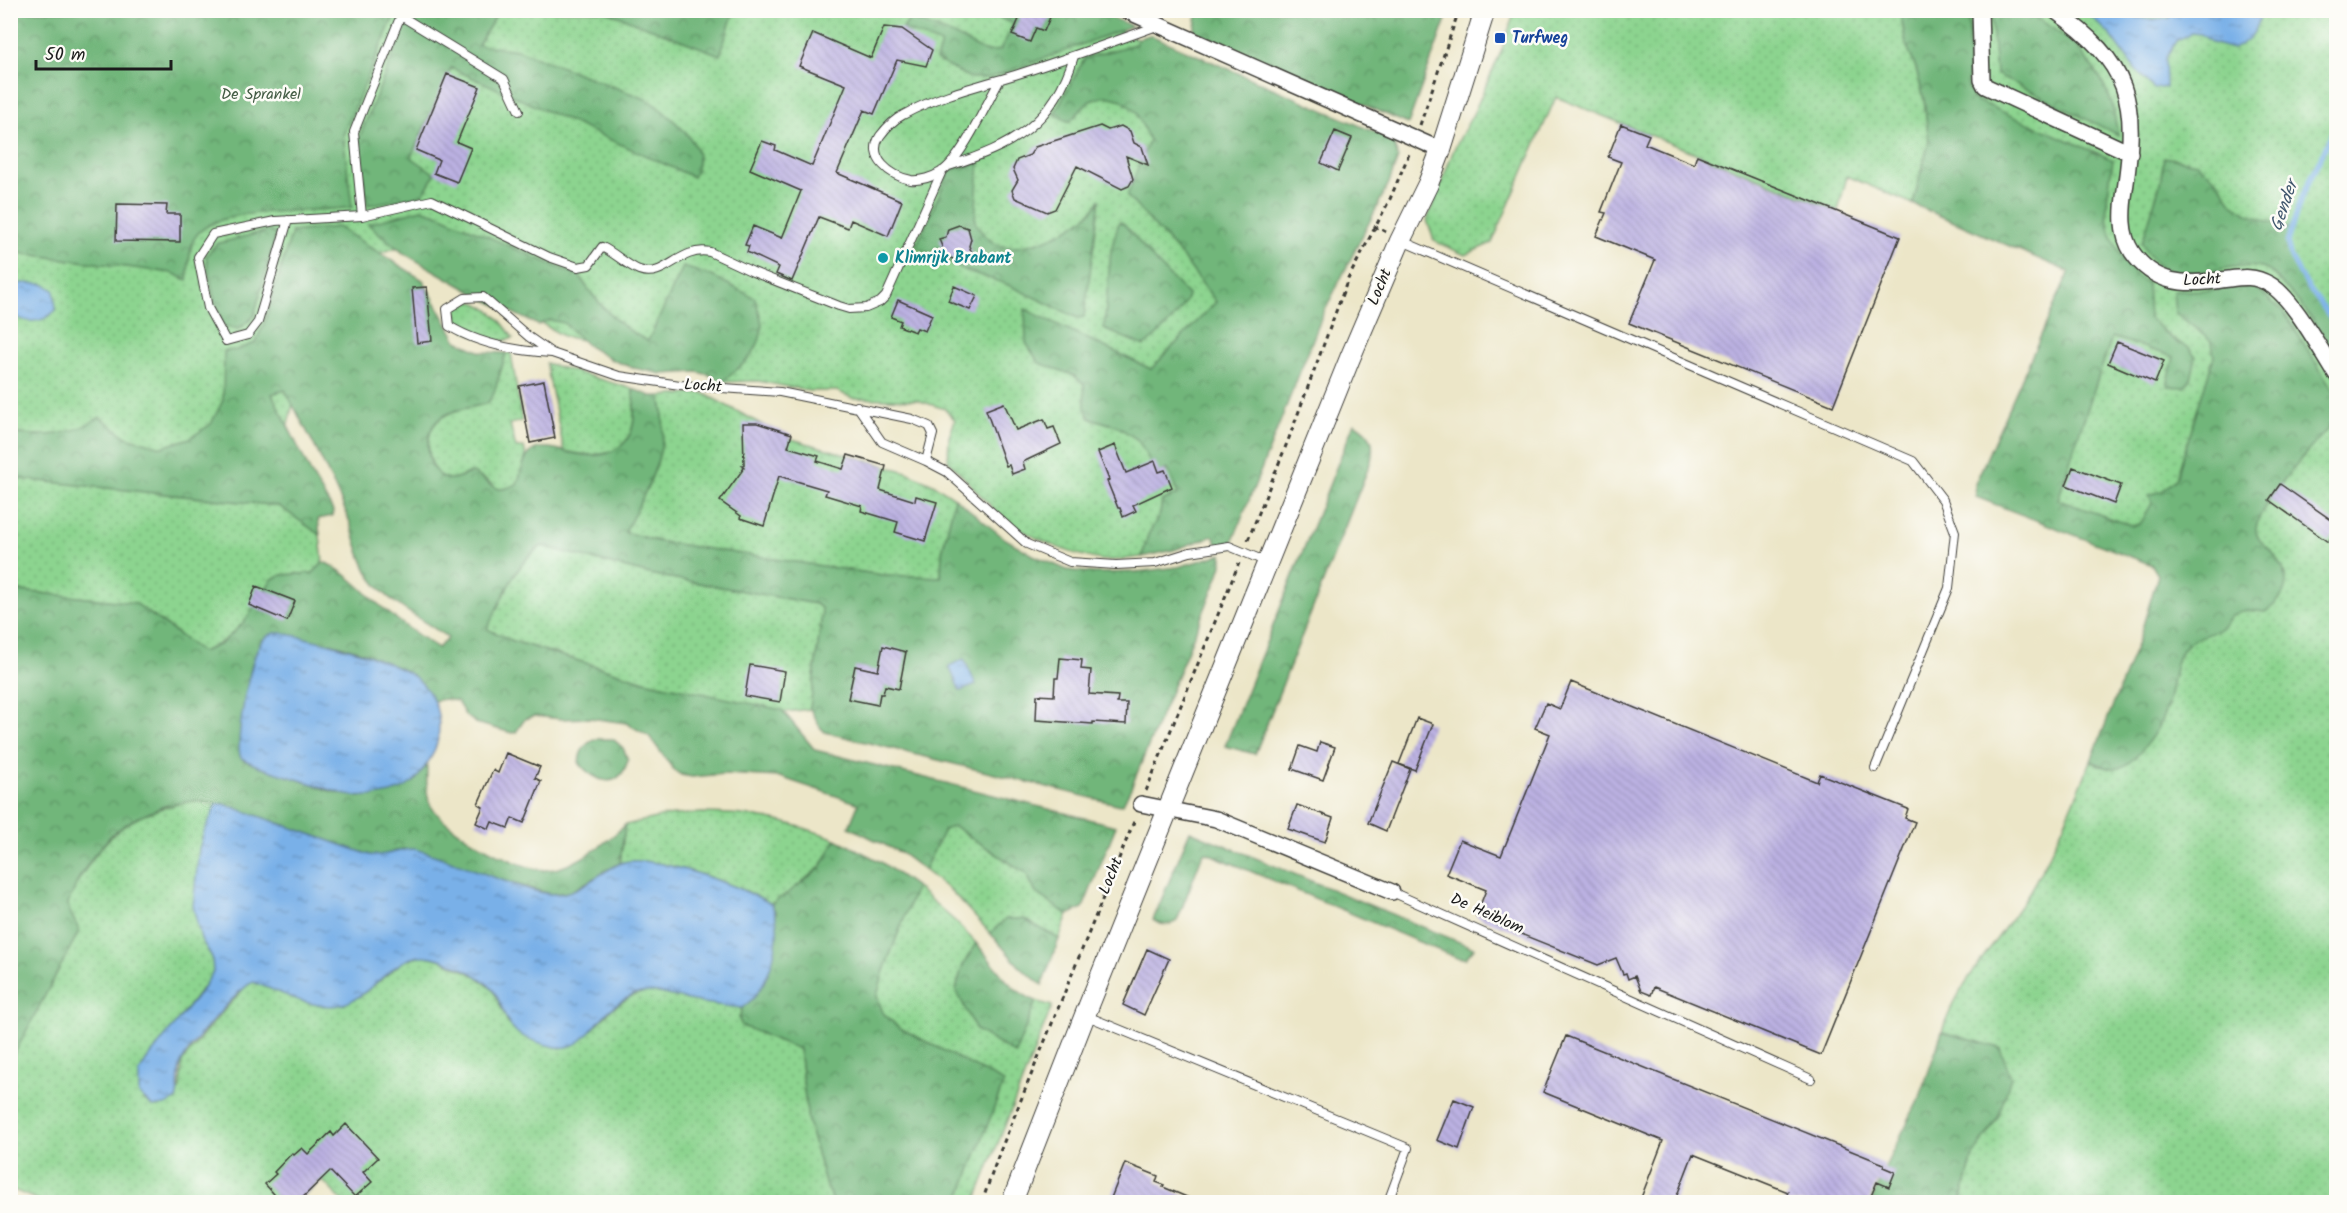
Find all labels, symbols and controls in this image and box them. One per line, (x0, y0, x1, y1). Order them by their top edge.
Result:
place label: Turfweg (1512, 26, 1568, 51)
marker: Turfweg (1493, 31, 1507, 45)
scale bar (36, 33, 171, 71)
text: 50 m (45, 41, 85, 70)
park label: De Sprankel (221, 82, 301, 107)
water label: Gender (2263, 173, 2308, 235)
place label: Klimrijk Brabant (895, 246, 1012, 271)
marker: Klimrijk Brabant (876, 251, 890, 265)
street label: Locht (1361, 264, 1399, 309)
street label: Locht (2182, 266, 2222, 293)
street label: Locht (683, 372, 724, 400)
street label: Locht (1092, 853, 1130, 898)
street label: De Heiblom (1446, 887, 1528, 941)

